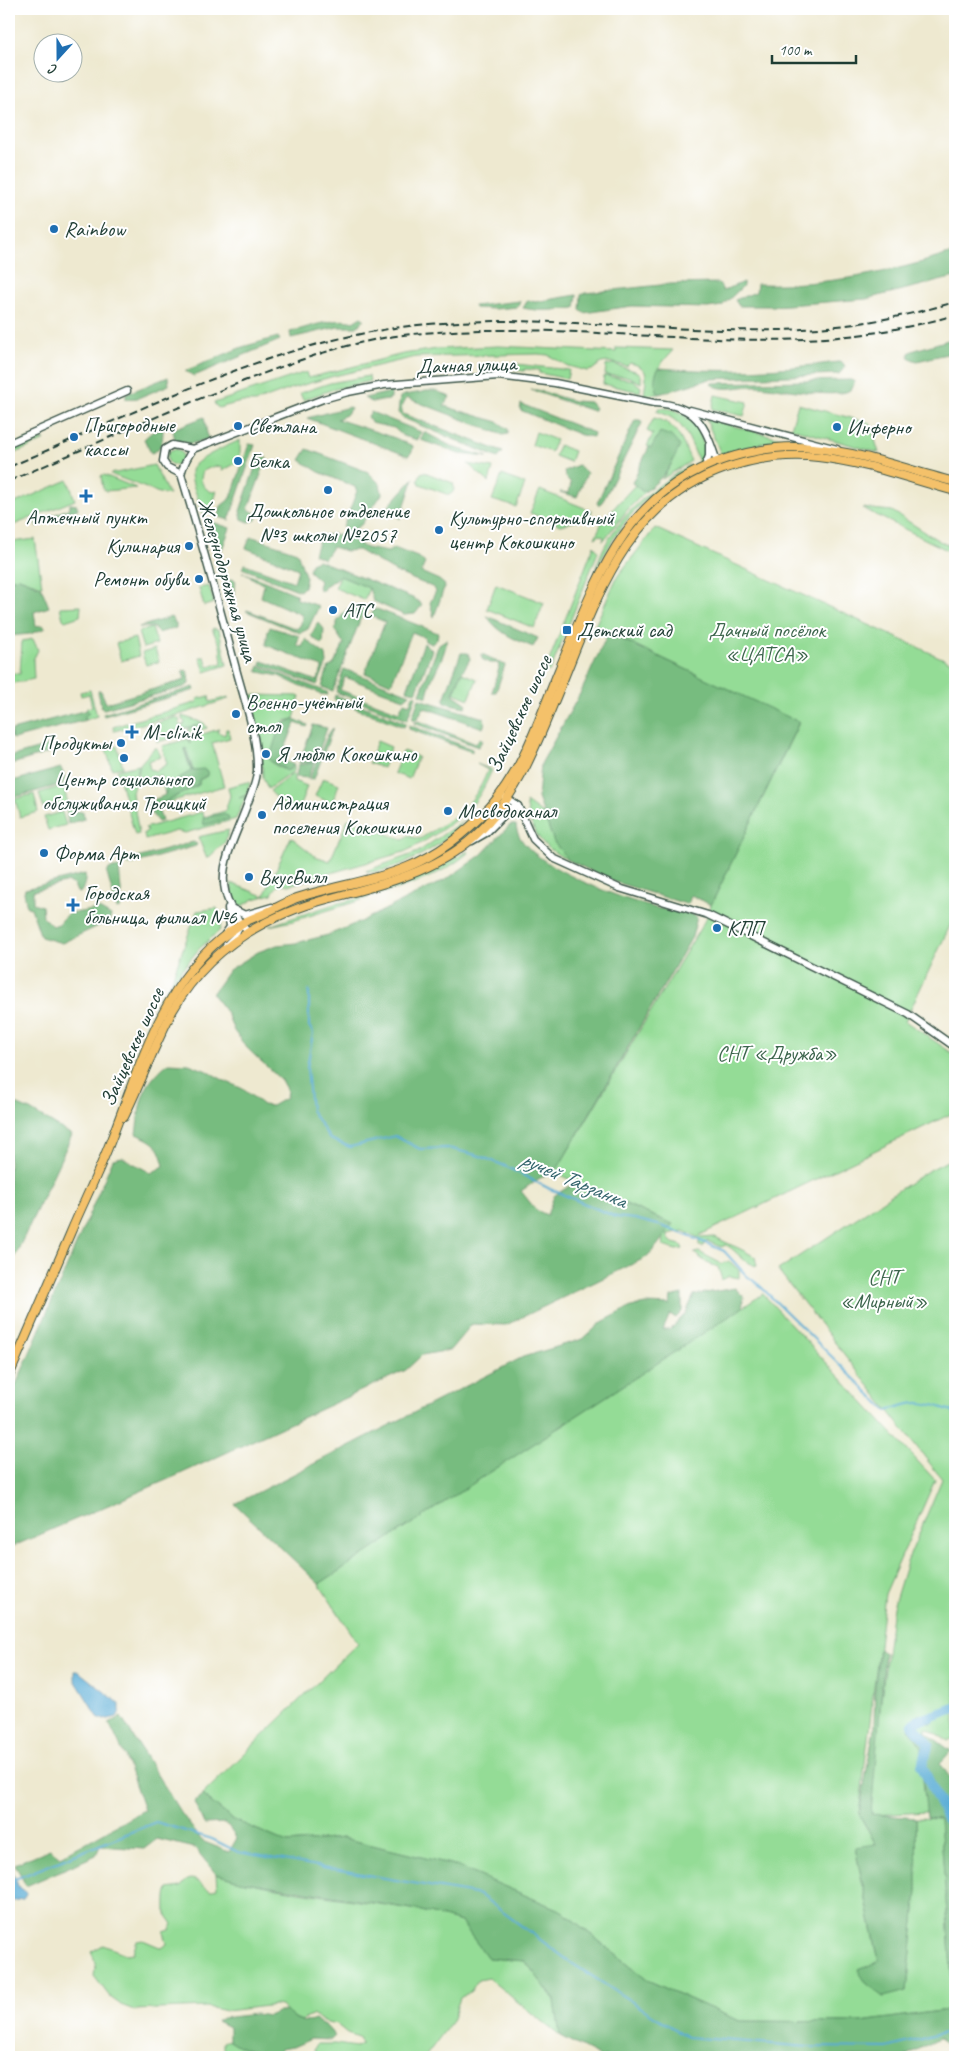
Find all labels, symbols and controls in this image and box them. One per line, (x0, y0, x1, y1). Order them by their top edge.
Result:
north arrow (32, 32, 82, 82)
scale bar (772, 32, 855, 64)
text: 100 m (779, 41, 813, 60)
text: С (45, 60, 60, 79)
place label: Rainbow (64, 216, 127, 242)
marker: Rainbow (48, 223, 60, 235)
street label: Дачная улица (415, 350, 519, 380)
place label: Пригородные кассы (84, 412, 177, 462)
place label: Светлана (248, 413, 318, 439)
place label: Инферно (847, 414, 913, 440)
marker: Светлана (232, 420, 244, 432)
marker: Инферно (831, 421, 843, 433)
marker: Пригородные кассы (68, 431, 80, 443)
place label: Белка (248, 448, 290, 474)
marker: Белка (232, 455, 244, 467)
marker: Дошкольное отделение №3 школы №2057 (322, 484, 334, 496)
marker: Аптечный пункт (80, 490, 92, 502)
street label: Железнодорожная улица (192, 495, 264, 667)
place label: Дошкольное отделение №3 школы №2057 (247, 498, 410, 548)
place label: Аптечный пункт (26, 504, 147, 530)
place label: Культурно-спортивный центр Кокошкино (449, 505, 615, 555)
marker: Культурно-спортивный центр Кокошкино (433, 524, 445, 536)
place label: Кулинария (106, 533, 180, 559)
marker: Кулинария (183, 540, 195, 552)
place label: Ремонт обуви (93, 566, 191, 592)
marker: Ремонт обуви (193, 573, 205, 585)
place label: АТС (343, 597, 375, 623)
marker: АТС (327, 604, 339, 616)
place label: Детский сад (577, 617, 674, 643)
park label: Дачный посёлок «ЦАТСА» (709, 617, 827, 667)
marker: Детский сад (561, 624, 573, 636)
street label: Зайцевское шоссе (480, 650, 558, 777)
place label: Военно-учётный стол (246, 689, 364, 739)
marker: Военно-учётный стол (230, 708, 242, 720)
place label: M-clinik (143, 719, 203, 745)
marker: M-clinik (125, 725, 139, 739)
place label: Продукты (40, 730, 113, 756)
marker: Продукты (115, 737, 127, 749)
place label: Я люблю Кокошкино (276, 741, 418, 767)
marker: Я люблю Кокошкино (260, 748, 272, 760)
marker: Центр социального обслуживания Троицкий (118, 752, 130, 764)
place label: Центр социального обслуживания Троицкий (42, 766, 207, 816)
place label: Администрация поселения Кокошкино (272, 790, 422, 840)
place label: Мосводоканал (458, 798, 558, 824)
marker: Мосводоканал (442, 805, 454, 817)
marker: Администрация поселения Кокошкино (256, 809, 268, 821)
place label: Форма Арт (54, 840, 139, 866)
marker: Форма Арт (38, 847, 50, 859)
place label: ВкусВилл (259, 864, 328, 890)
marker: ВкусВилл (243, 871, 255, 883)
place label: Городская больница, филиал №6 (84, 880, 237, 930)
marker: Городская больница, филиал №6 (66, 898, 80, 912)
place label: КПП (727, 915, 767, 941)
marker: КПП (711, 922, 723, 934)
street label: Зайцевское шоссе (94, 983, 170, 1110)
park label: СНТ «Дружба» (717, 1040, 837, 1066)
water label: ручей Тарзанка (516, 1145, 634, 1216)
park label: СНТ «Мирный» (840, 1264, 928, 1314)

